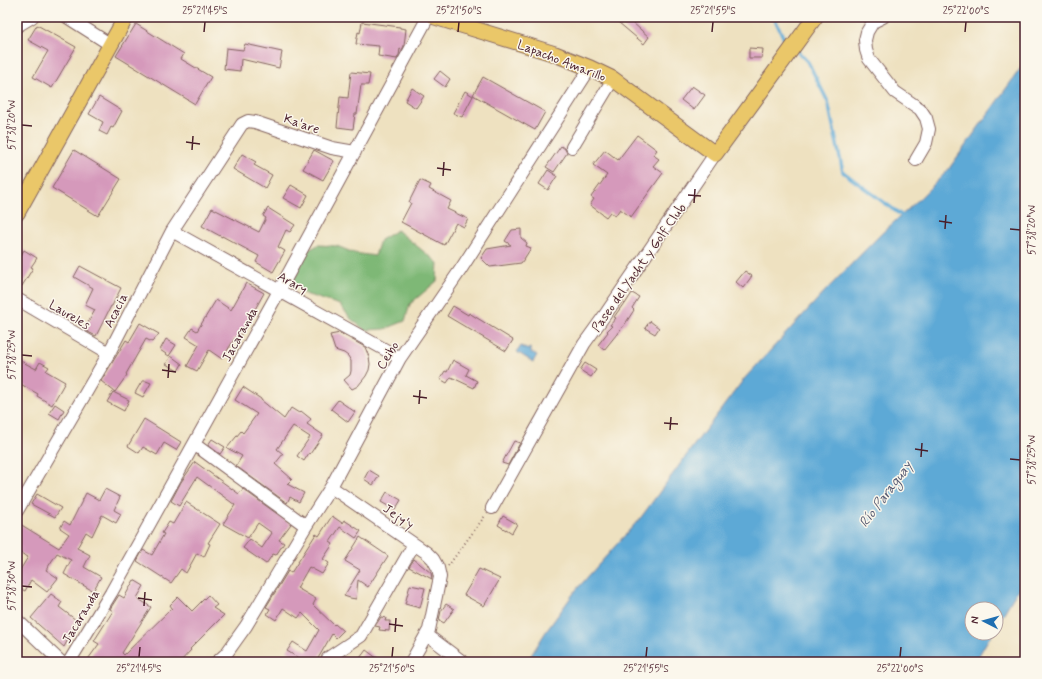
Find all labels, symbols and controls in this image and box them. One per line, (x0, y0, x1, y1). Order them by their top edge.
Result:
text: 25°21'45"S (182, 4, 228, 18)
text: 25°21'50"S (436, 4, 482, 18)
text: 25°21'55"S (690, 4, 736, 18)
text: 25°22'00"S (943, 4, 990, 18)
street label: Lapacho Amarillo (515, 37, 608, 86)
text: 57°38'20"W (5, 100, 19, 150)
street label: Ka'are (281, 110, 322, 138)
street label: Paseo del Yacht y Golf Club (588, 200, 690, 336)
text: 57°38'20"W (1025, 205, 1039, 255)
street label: Arary (274, 268, 310, 298)
street label: Acacia (101, 290, 132, 331)
street label: Laureles (46, 297, 93, 334)
street label: Jacaranda (218, 304, 262, 365)
text: 57°38'25"W (5, 330, 19, 380)
street label: Ceibo (373, 338, 404, 373)
text: 57°38'25"W (1025, 435, 1039, 485)
water label: Río Paraguay (855, 457, 919, 532)
street label: Jejy'y (379, 501, 417, 534)
text: 57°38'30"W (5, 561, 19, 611)
street label: Jacaranda (59, 587, 104, 647)
north arrow (964, 601, 1004, 641)
text: N (968, 616, 982, 624)
text: 25°21'45"S (116, 662, 162, 676)
text: 25°21'50"S (369, 662, 415, 676)
text: 25°21'55"S (623, 662, 669, 676)
text: 25°22'00"S (877, 662, 924, 676)

